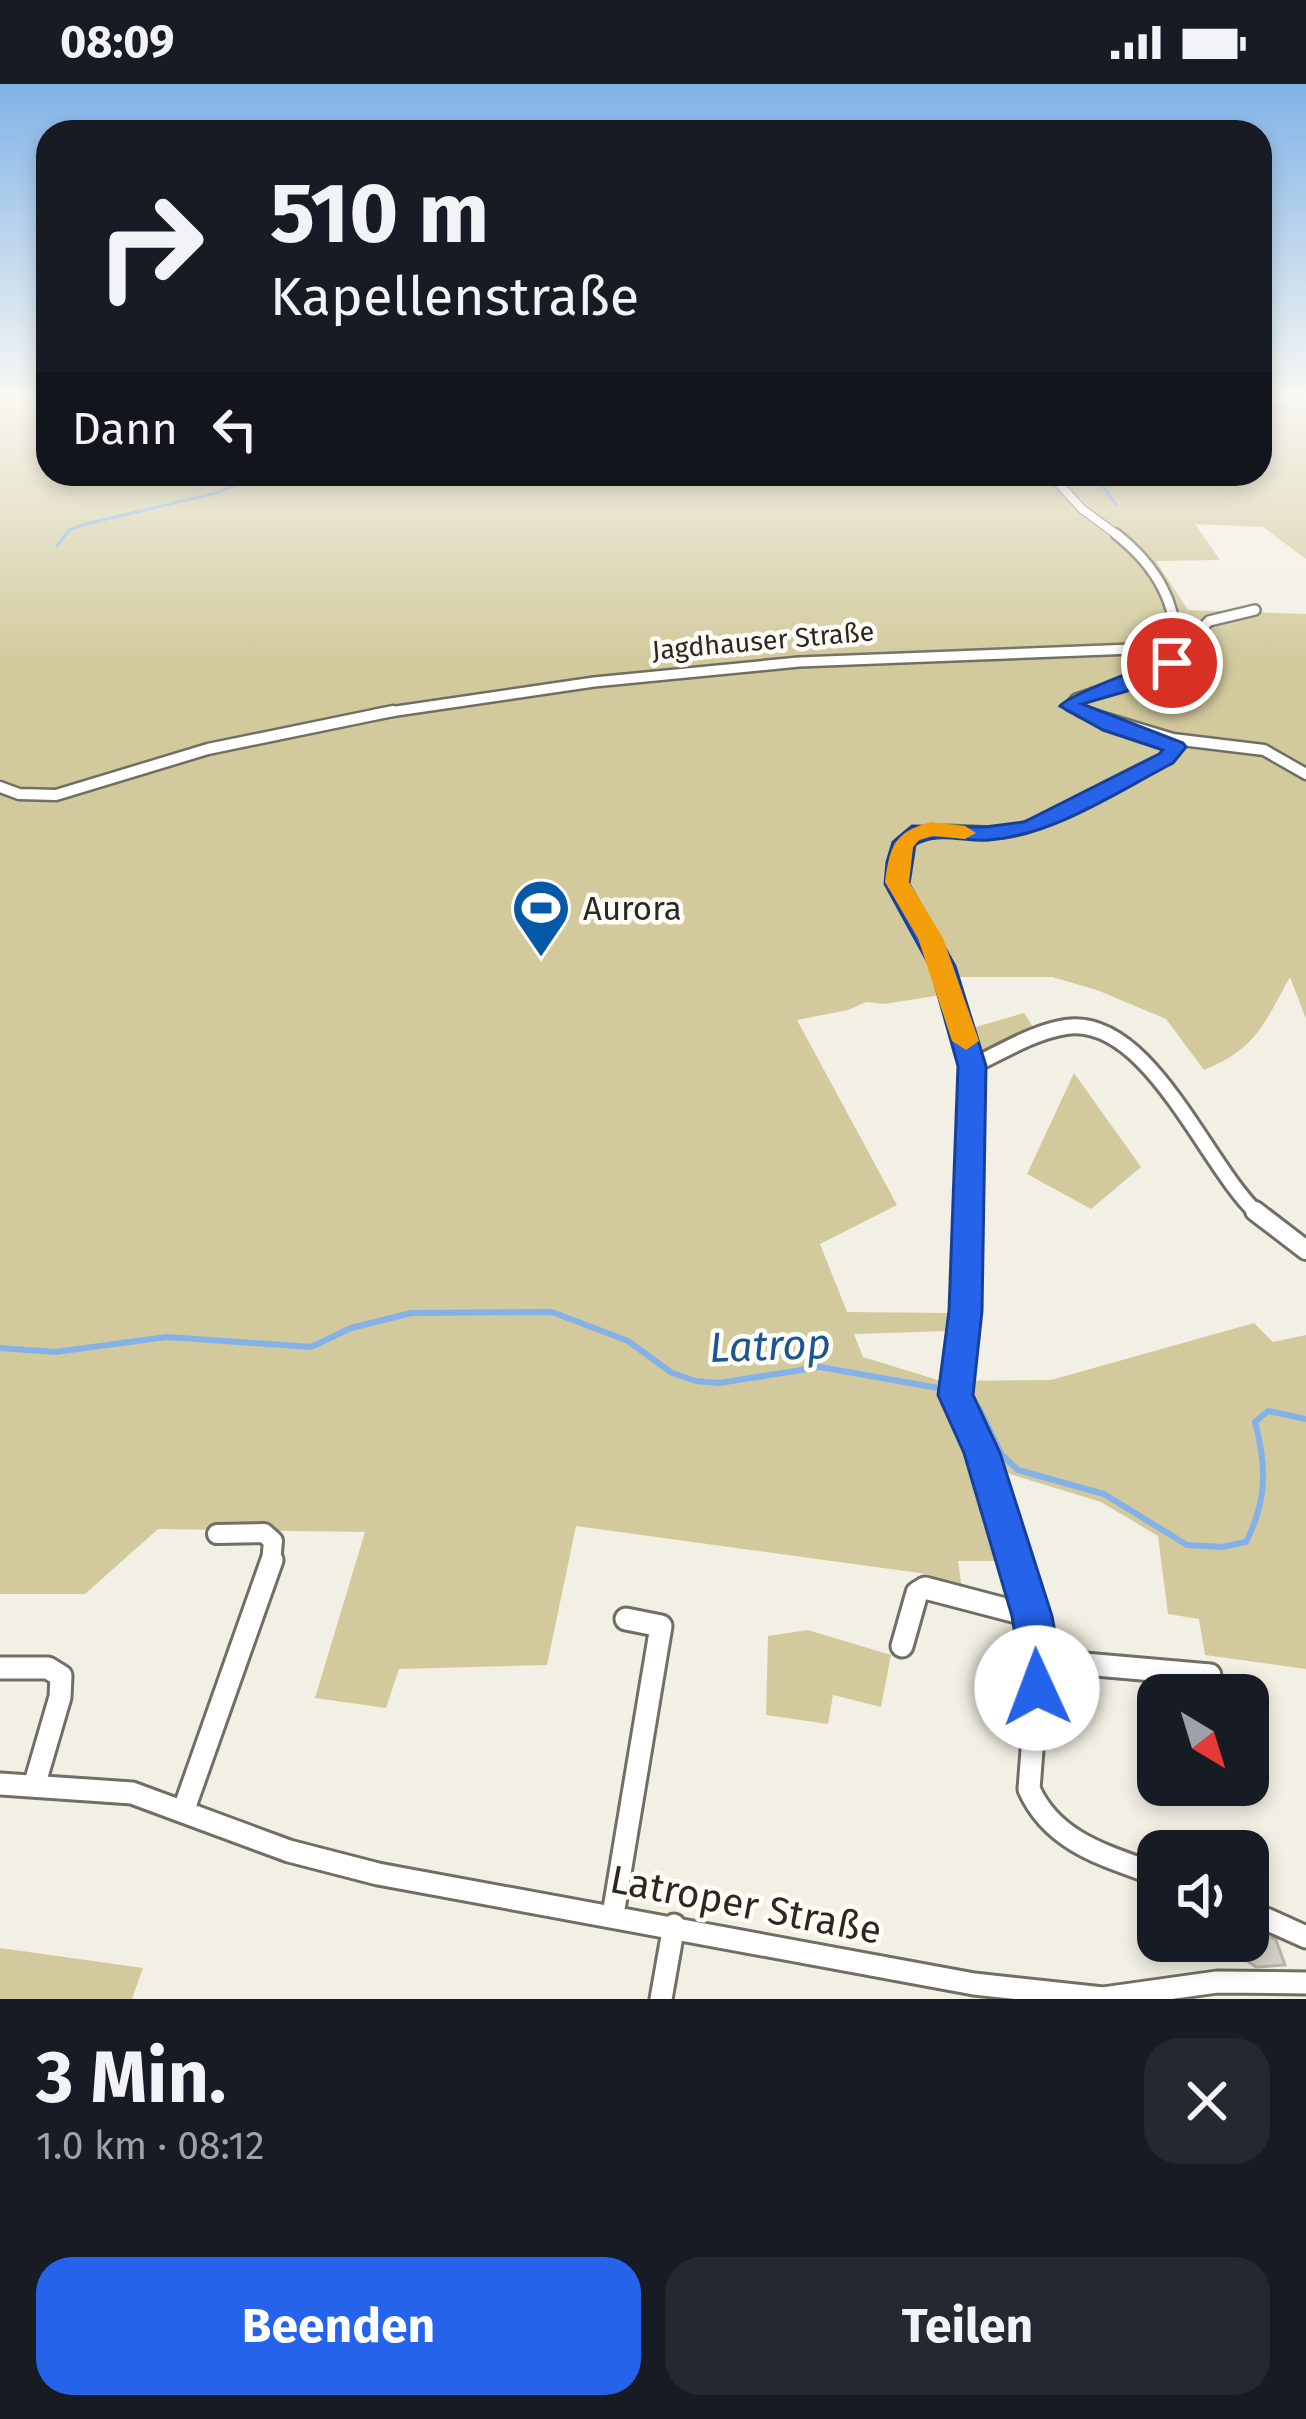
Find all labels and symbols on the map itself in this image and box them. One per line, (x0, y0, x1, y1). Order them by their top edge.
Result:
pin (1121, 612, 1223, 714)
street label: Jagdhauser Straße (651, 615, 875, 667)
sports icon: Aurora (510, 877, 572, 959)
place label: Aurora (583, 889, 682, 929)
water label: Latrop (708, 1319, 832, 1373)
position arrow (974, 1625, 1100, 1751)
north arrow (1137, 1674, 1269, 1806)
street label: Latroper Straße (606, 1856, 885, 1954)

